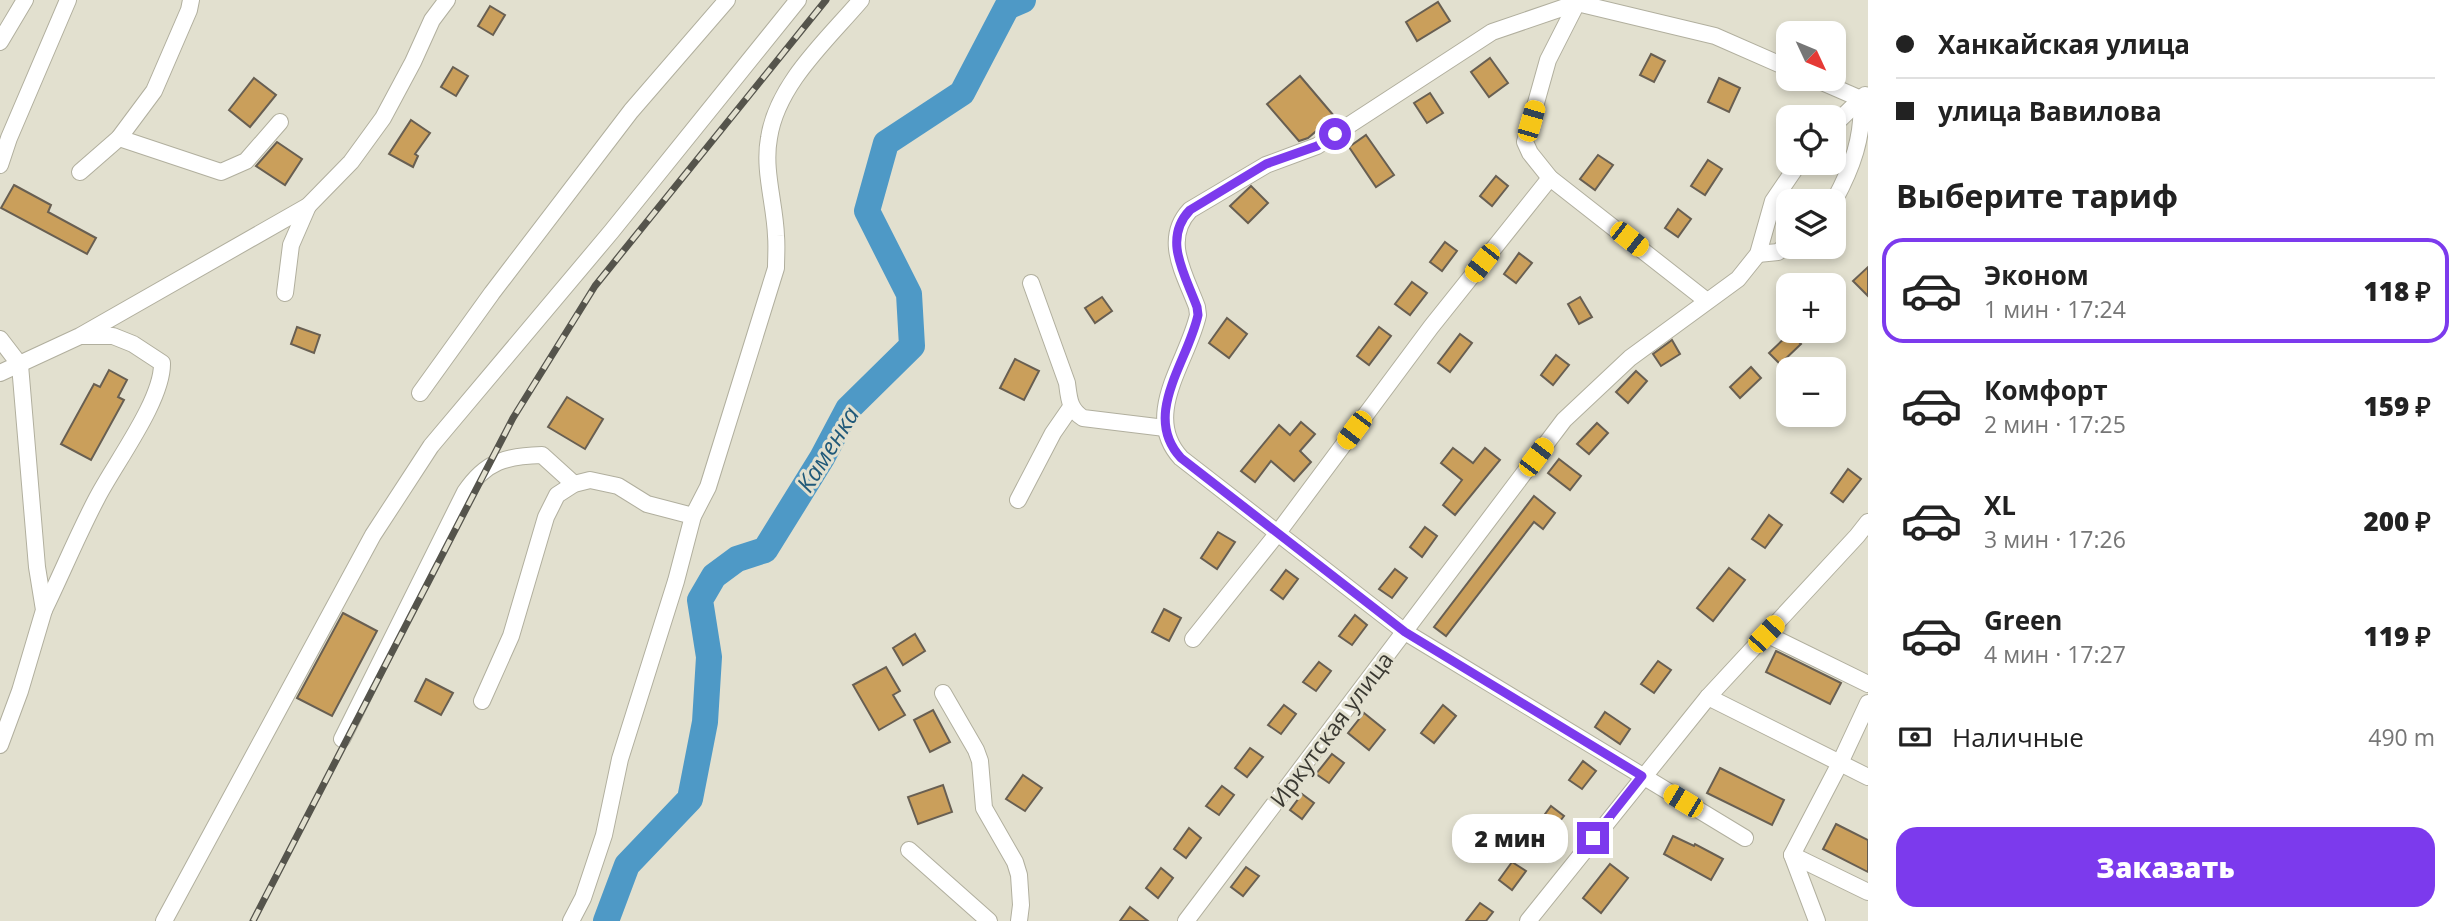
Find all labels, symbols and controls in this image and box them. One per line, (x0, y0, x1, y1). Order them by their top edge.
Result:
north arrow (1776, 21, 1846, 91)
map controls (1776, 21, 1846, 427)
text: Ханкайская улица (1938, 26, 2190, 62)
text: улица Вавилова (1938, 93, 2162, 129)
car (1516, 98, 1547, 144)
button: locate (1776, 105, 1846, 175)
route start (1319, 118, 1351, 150)
text: Выберите тариф (1896, 174, 2178, 217)
button: layers (1776, 189, 1846, 259)
car (1606, 218, 1653, 260)
car (1461, 240, 1504, 286)
text: Эконом (1984, 257, 2089, 293)
icon: car (1900, 259, 1963, 322)
button: + (1776, 273, 1846, 343)
text: 118 ₽ (2363, 273, 2431, 309)
text: 1 мин · 17:24 (1984, 293, 2126, 325)
button: − (1776, 357, 1846, 427)
text: Комфорт (1984, 372, 2108, 408)
icon: car (1900, 374, 1963, 437)
text: 159 ₽ (2363, 388, 2431, 424)
water label: Каменка (788, 400, 866, 498)
car (1333, 407, 1376, 453)
text: 2 мин · 17:25 (1984, 408, 2126, 440)
car (1515, 434, 1558, 480)
text: XL (1984, 487, 2016, 523)
icon: car (1900, 489, 1963, 552)
text: 200 ₽ (2363, 503, 2431, 539)
text: 3 мин · 17:26 (1984, 523, 2126, 555)
text: Green (1984, 602, 2062, 638)
icon: car (1900, 604, 1963, 667)
car (1744, 611, 1789, 657)
text: 119 ₽ (2363, 618, 2431, 654)
text: 4 мин · 17:27 (1984, 638, 2126, 670)
street label: Иркутская улица (1262, 645, 1400, 813)
icon: cash (1896, 718, 1934, 756)
text: Наличные (1952, 719, 2084, 755)
text: 490 m (2368, 721, 2435, 753)
car (1660, 781, 1707, 821)
callout: 2 мин (1453, 814, 1568, 862)
text: 2 мин (1475, 822, 1545, 854)
route end (1577, 822, 1609, 854)
button: Заказать (1896, 827, 2435, 907)

